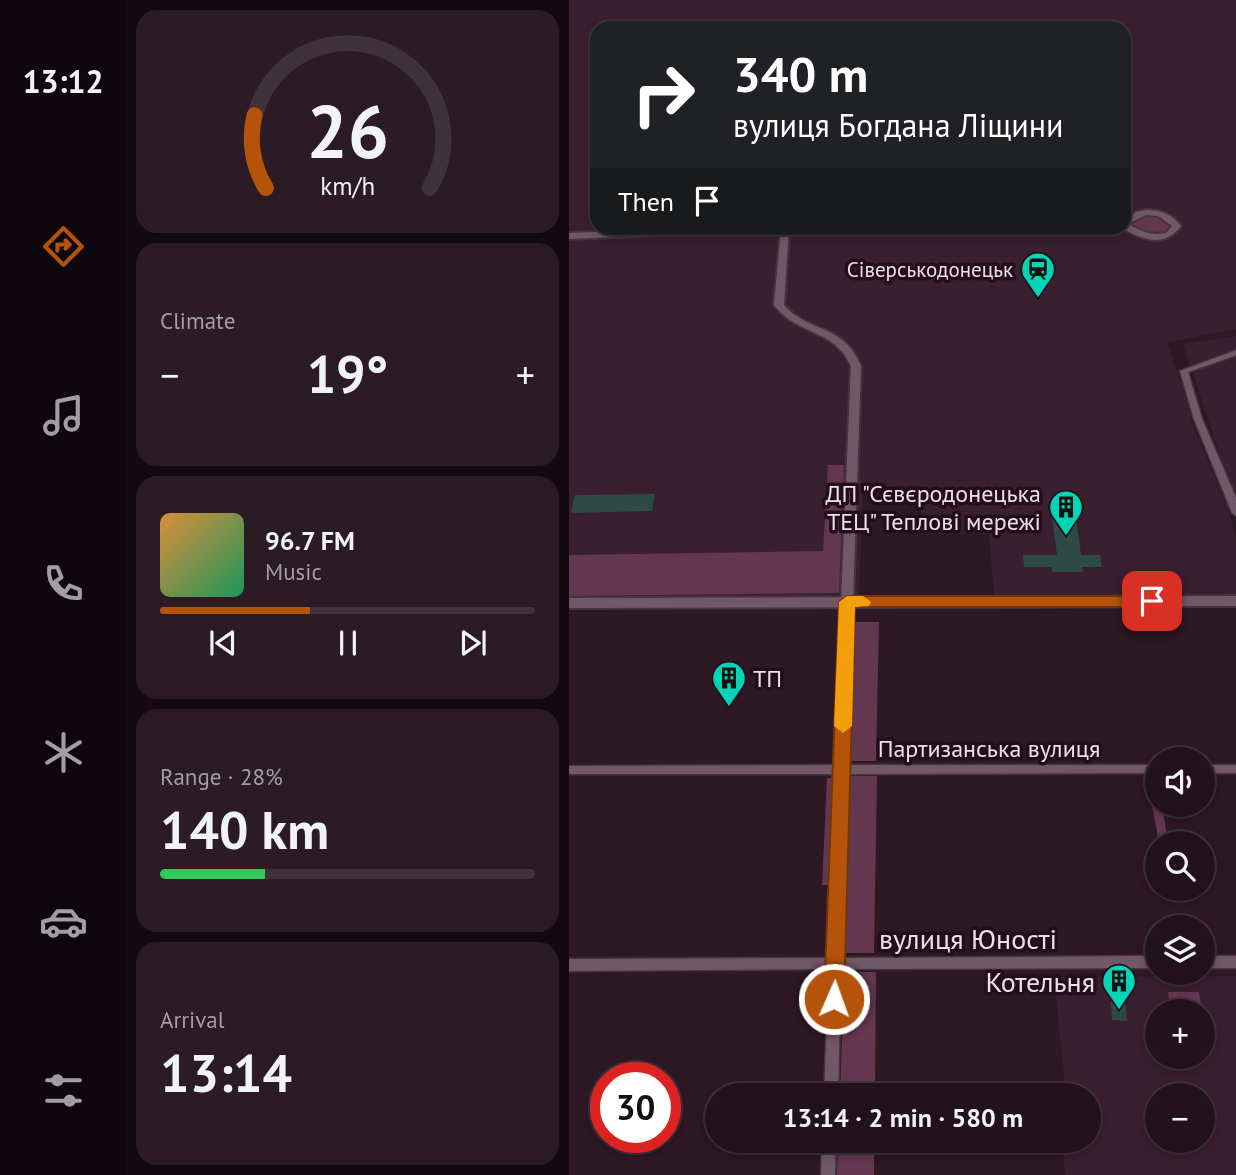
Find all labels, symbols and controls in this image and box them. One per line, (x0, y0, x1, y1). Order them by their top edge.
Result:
text: 340 m (733, 42, 868, 106)
icon: right (618, 49, 709, 140)
text: 13:12 (22, 60, 104, 102)
text: 26 (306, 84, 389, 178)
text: вулиця Богдана Ліщини (733, 104, 1064, 146)
text: km/h (320, 169, 375, 201)
icon: arrive (688, 182, 726, 220)
text: Then (618, 185, 674, 218)
icon: directions (39, 222, 88, 271)
station icon: Сіверськодонецьк (1019, 250, 1057, 299)
place label: Сіверськодонецьк (847, 256, 1013, 283)
text: Climate (160, 306, 235, 335)
text: 19° (307, 340, 388, 407)
text: − (160, 350, 179, 399)
text: + (516, 350, 535, 399)
icon: music (39, 391, 88, 440)
place label: ДП "Сєвєродонецька ТЕЦ" Теплові мережі (825, 478, 1041, 537)
building icon: ДП "Сєвєродонецька ТЕЦ" Теплові мережі (1047, 488, 1085, 537)
text: 96.7 FM (265, 524, 355, 557)
text: Music (265, 557, 322, 586)
icon: phone (39, 559, 88, 608)
pin (1122, 571, 1182, 631)
icon: arrive (1133, 582, 1171, 620)
icon: previous (204, 624, 242, 662)
icon: pause (329, 624, 367, 662)
icon: next (454, 624, 492, 662)
building icon: ТП (710, 659, 748, 708)
place label: ТП (753, 663, 782, 694)
icon: climate (39, 728, 88, 777)
street label: Партизанська вулиця (878, 733, 1100, 764)
map controls (1145, 747, 1215, 1153)
button: sound (1145, 747, 1215, 817)
text: Range · 28% (160, 762, 283, 791)
text: 140 km (160, 796, 329, 863)
button: search (1145, 831, 1215, 901)
icon: car (39, 897, 88, 946)
button: layers (1145, 915, 1215, 985)
street label: вулиця Юності (879, 920, 1057, 957)
position arrow (797, 962, 871, 1036)
building icon: Котельня (1100, 962, 1138, 1011)
place label: Котельня (985, 963, 1095, 1000)
button: + (1145, 999, 1215, 1069)
text: Arrival (160, 1005, 224, 1034)
text: 13:14 (160, 1039, 292, 1106)
speed limit sign: 30 (590, 1062, 681, 1153)
icon: filters (39, 1066, 88, 1115)
button: − (1145, 1083, 1215, 1153)
text: 13:14 · 2 min · 580 m (783, 1101, 1023, 1134)

